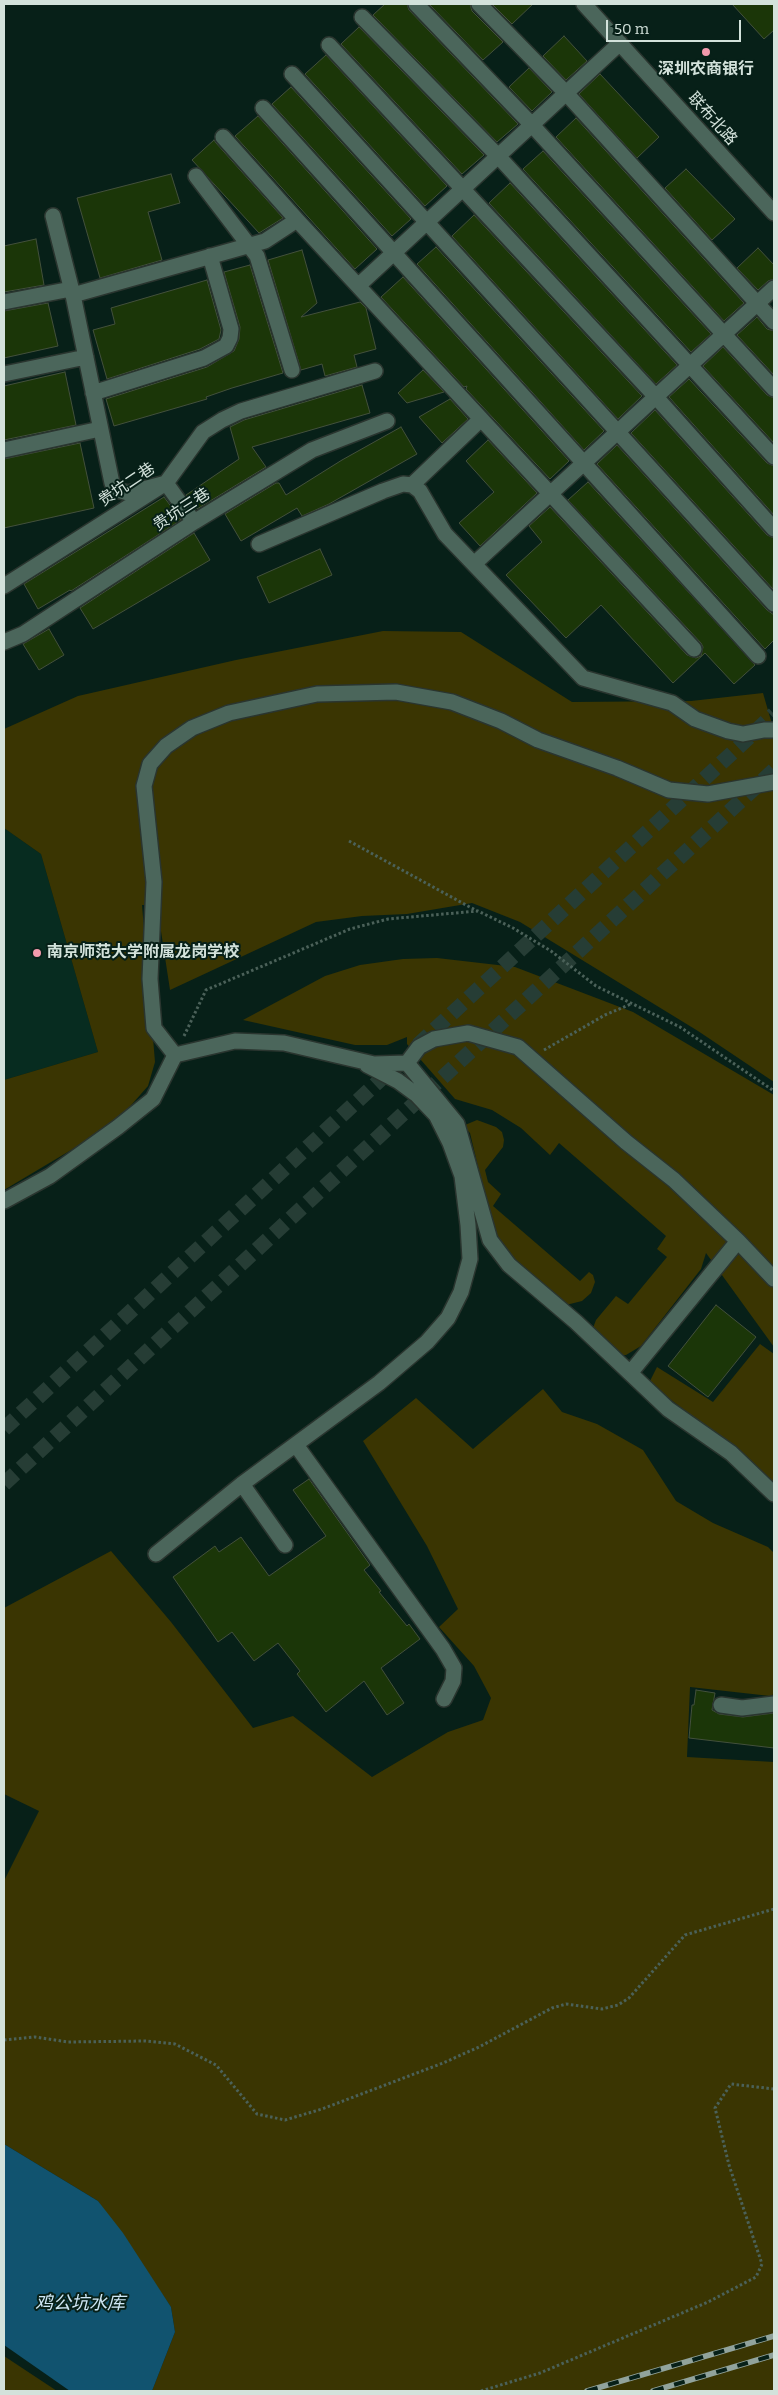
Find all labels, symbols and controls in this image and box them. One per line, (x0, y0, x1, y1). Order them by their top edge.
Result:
scale bar (608, 10, 743, 42)
text: 50 m (614, 20, 649, 38)
marker: 深圳农商银行 (700, 46, 712, 58)
place label: 深圳农商银行 (658, 60, 754, 80)
street label: 联布北路 (683, 89, 741, 149)
street label: 贵坑二巷 (95, 459, 159, 511)
street label: 贵坑三巷 (150, 485, 214, 535)
place label: 南京师范大学附属龙岗学校 (47, 943, 239, 963)
marker: 南京师范大学附属龙岗学校 (31, 947, 43, 959)
water label: 鸡公坑水库 (35, 2293, 125, 2315)

